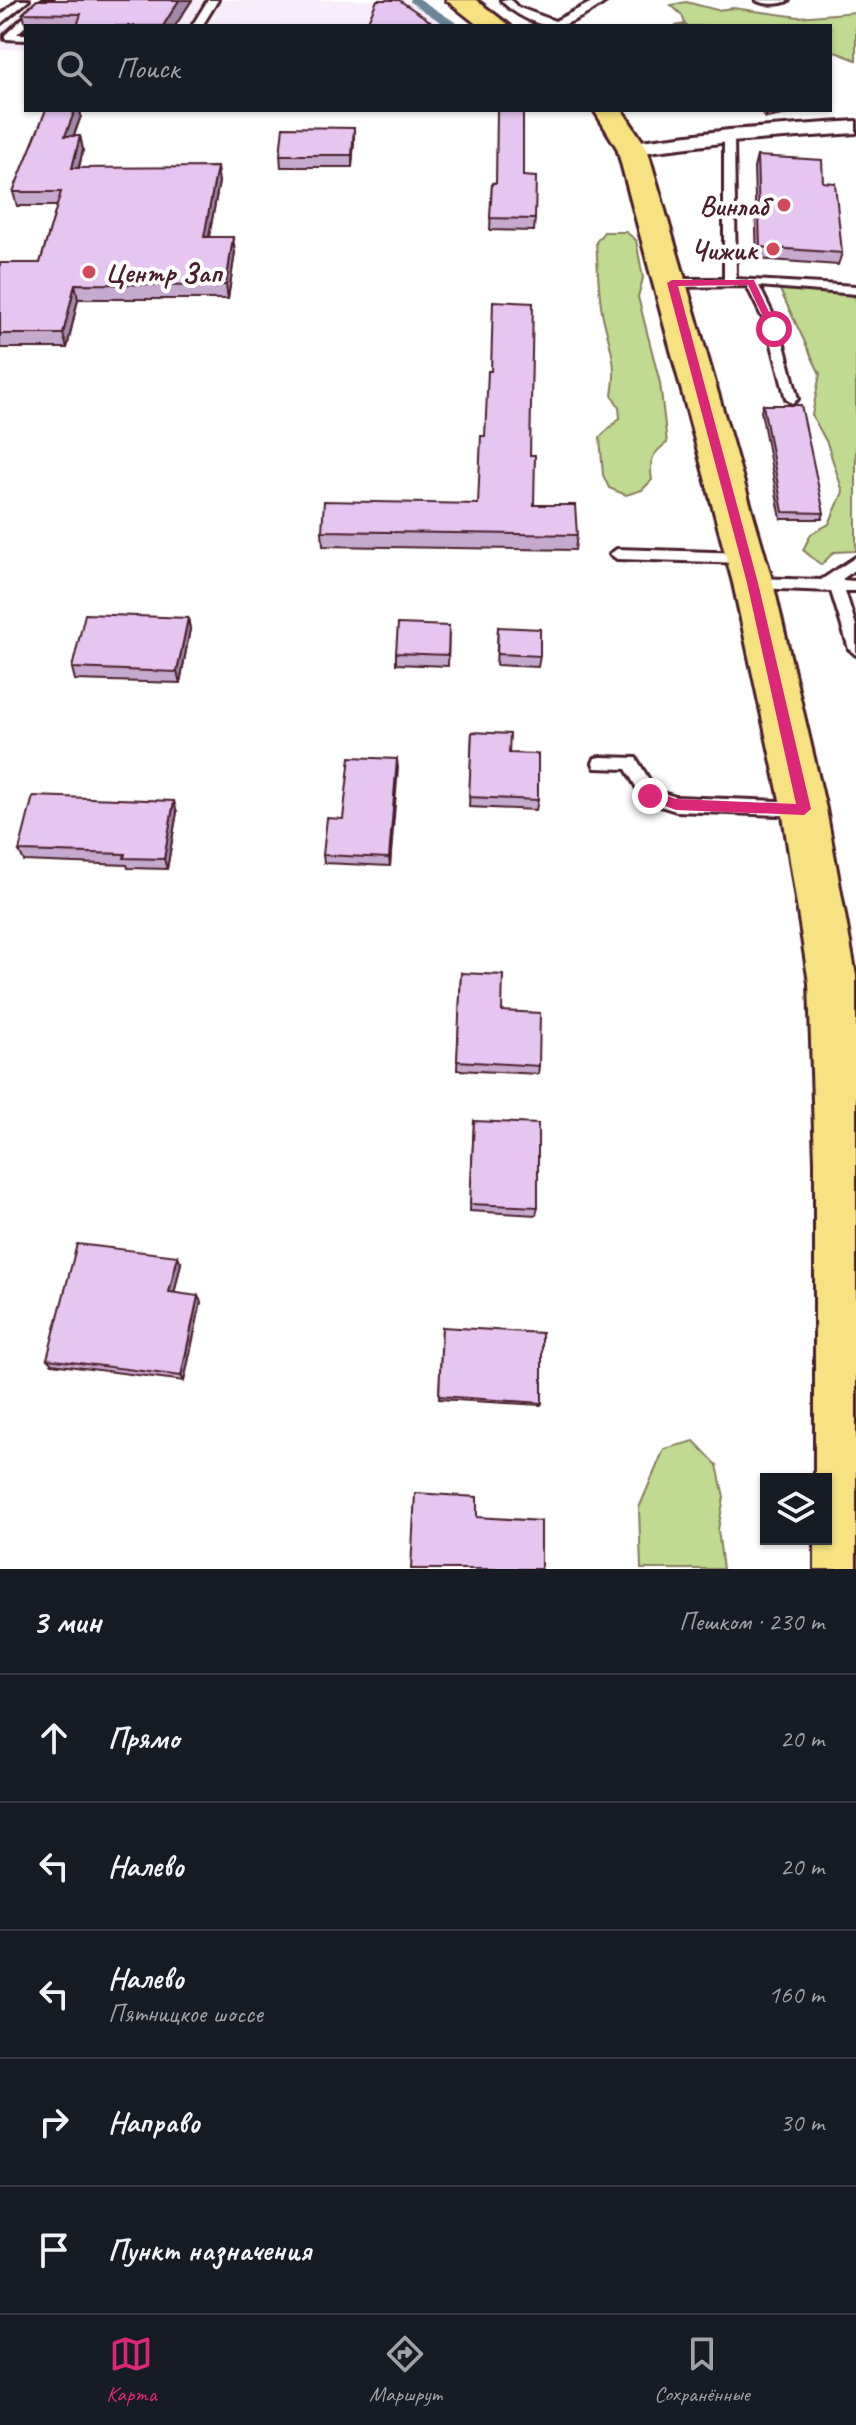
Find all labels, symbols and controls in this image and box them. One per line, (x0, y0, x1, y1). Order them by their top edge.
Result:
search box (24, 24, 832, 112)
icon: search (52, 46, 96, 90)
text: Поиск (116, 49, 179, 87)
place label: Винлаб (699, 188, 775, 223)
marker: Винлаб (775, 196, 793, 214)
place label: Чижик (690, 232, 759, 267)
marker: Чижик (764, 240, 782, 258)
place label: Центр Зап (105, 255, 224, 290)
marker: Центр Зап (80, 263, 98, 281)
route start (756, 311, 792, 347)
route end (632, 778, 668, 814)
map controls (760, 1473, 832, 1545)
button: layers (760, 1473, 832, 1545)
text: 3 мин (32, 1600, 101, 1643)
text: Пешком · 230 m (679, 1605, 824, 1638)
icon: ahead (32, 1716, 76, 1760)
text: Прямо (108, 1719, 179, 1757)
text: 20 m (780, 1722, 824, 1755)
icon: left (32, 1844, 76, 1888)
text: Налево (108, 1847, 184, 1885)
text: 20 m (780, 1850, 824, 1883)
text: Налево (108, 1959, 184, 1997)
icon: left (32, 1972, 76, 2016)
text: 160 m (768, 1978, 824, 2011)
text: Пятницкое шоссе (108, 1997, 263, 2030)
icon: right (32, 2100, 76, 2144)
text: Направо (108, 2103, 200, 2141)
text: 30 m (780, 2106, 824, 2139)
icon: arrive (32, 2228, 76, 2272)
text: Пункт назначения (108, 2231, 311, 2269)
tab: Карта (106, 2332, 157, 2408)
tab: Маршрут (369, 2332, 442, 2408)
tab: Сохранённые (654, 2332, 750, 2408)

